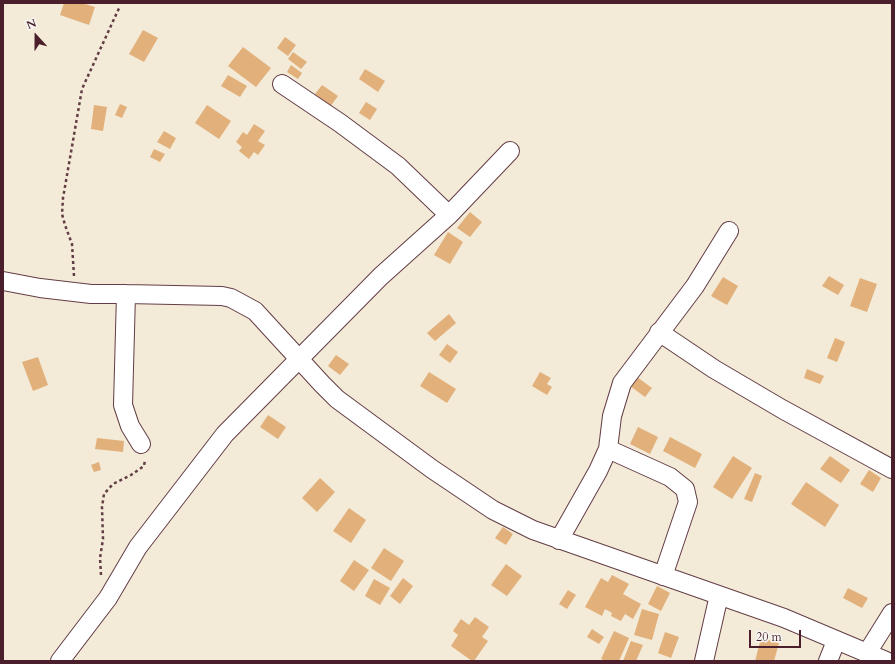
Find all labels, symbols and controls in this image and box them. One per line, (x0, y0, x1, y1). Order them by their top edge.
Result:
north arrow (16, 16, 56, 56)
text: N (24, 16, 39, 33)
scale bar (751, 622, 803, 648)
text: 20 m (756, 629, 782, 645)

